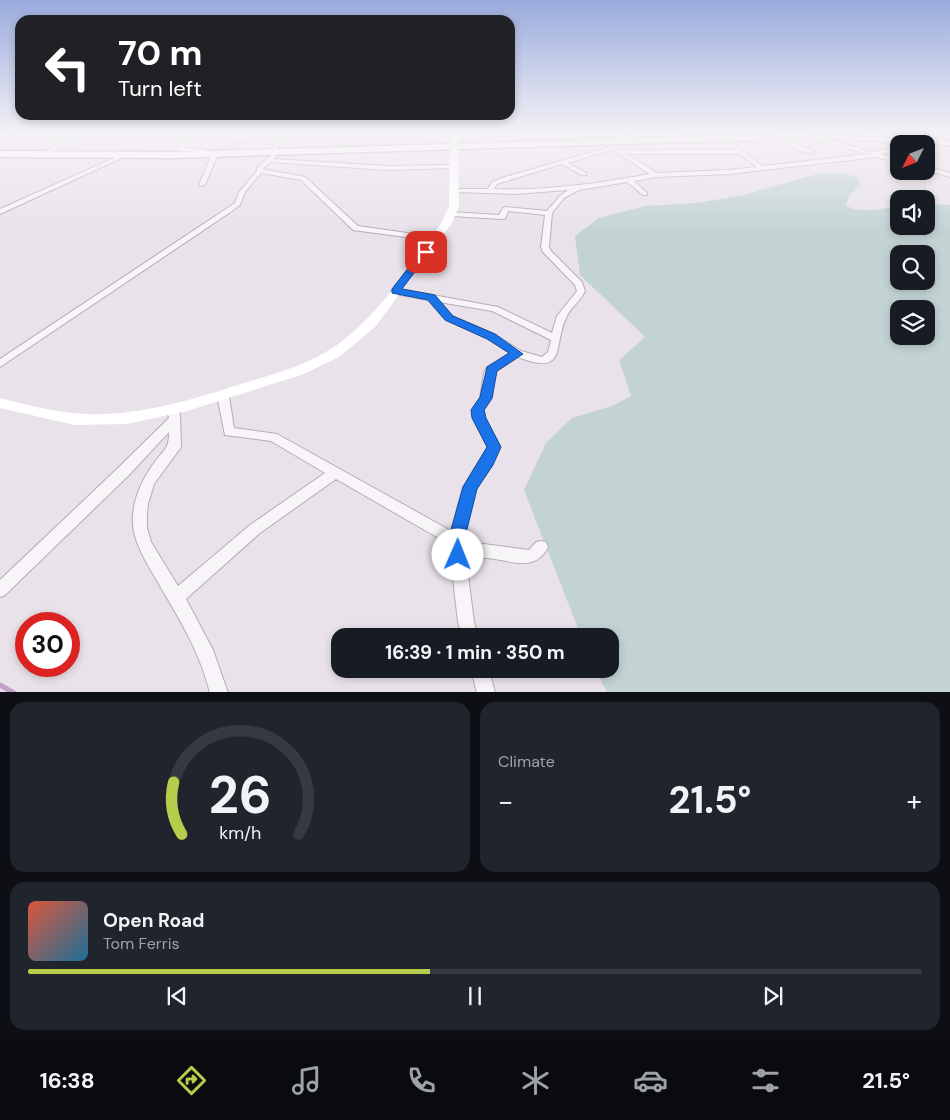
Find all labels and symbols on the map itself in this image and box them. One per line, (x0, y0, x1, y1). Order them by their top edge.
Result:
north arrow (890, 135, 935, 180)
pin (405, 231, 447, 273)
position arrow (431, 528, 483, 580)
speed limit sign: 30 (15, 612, 80, 677)

